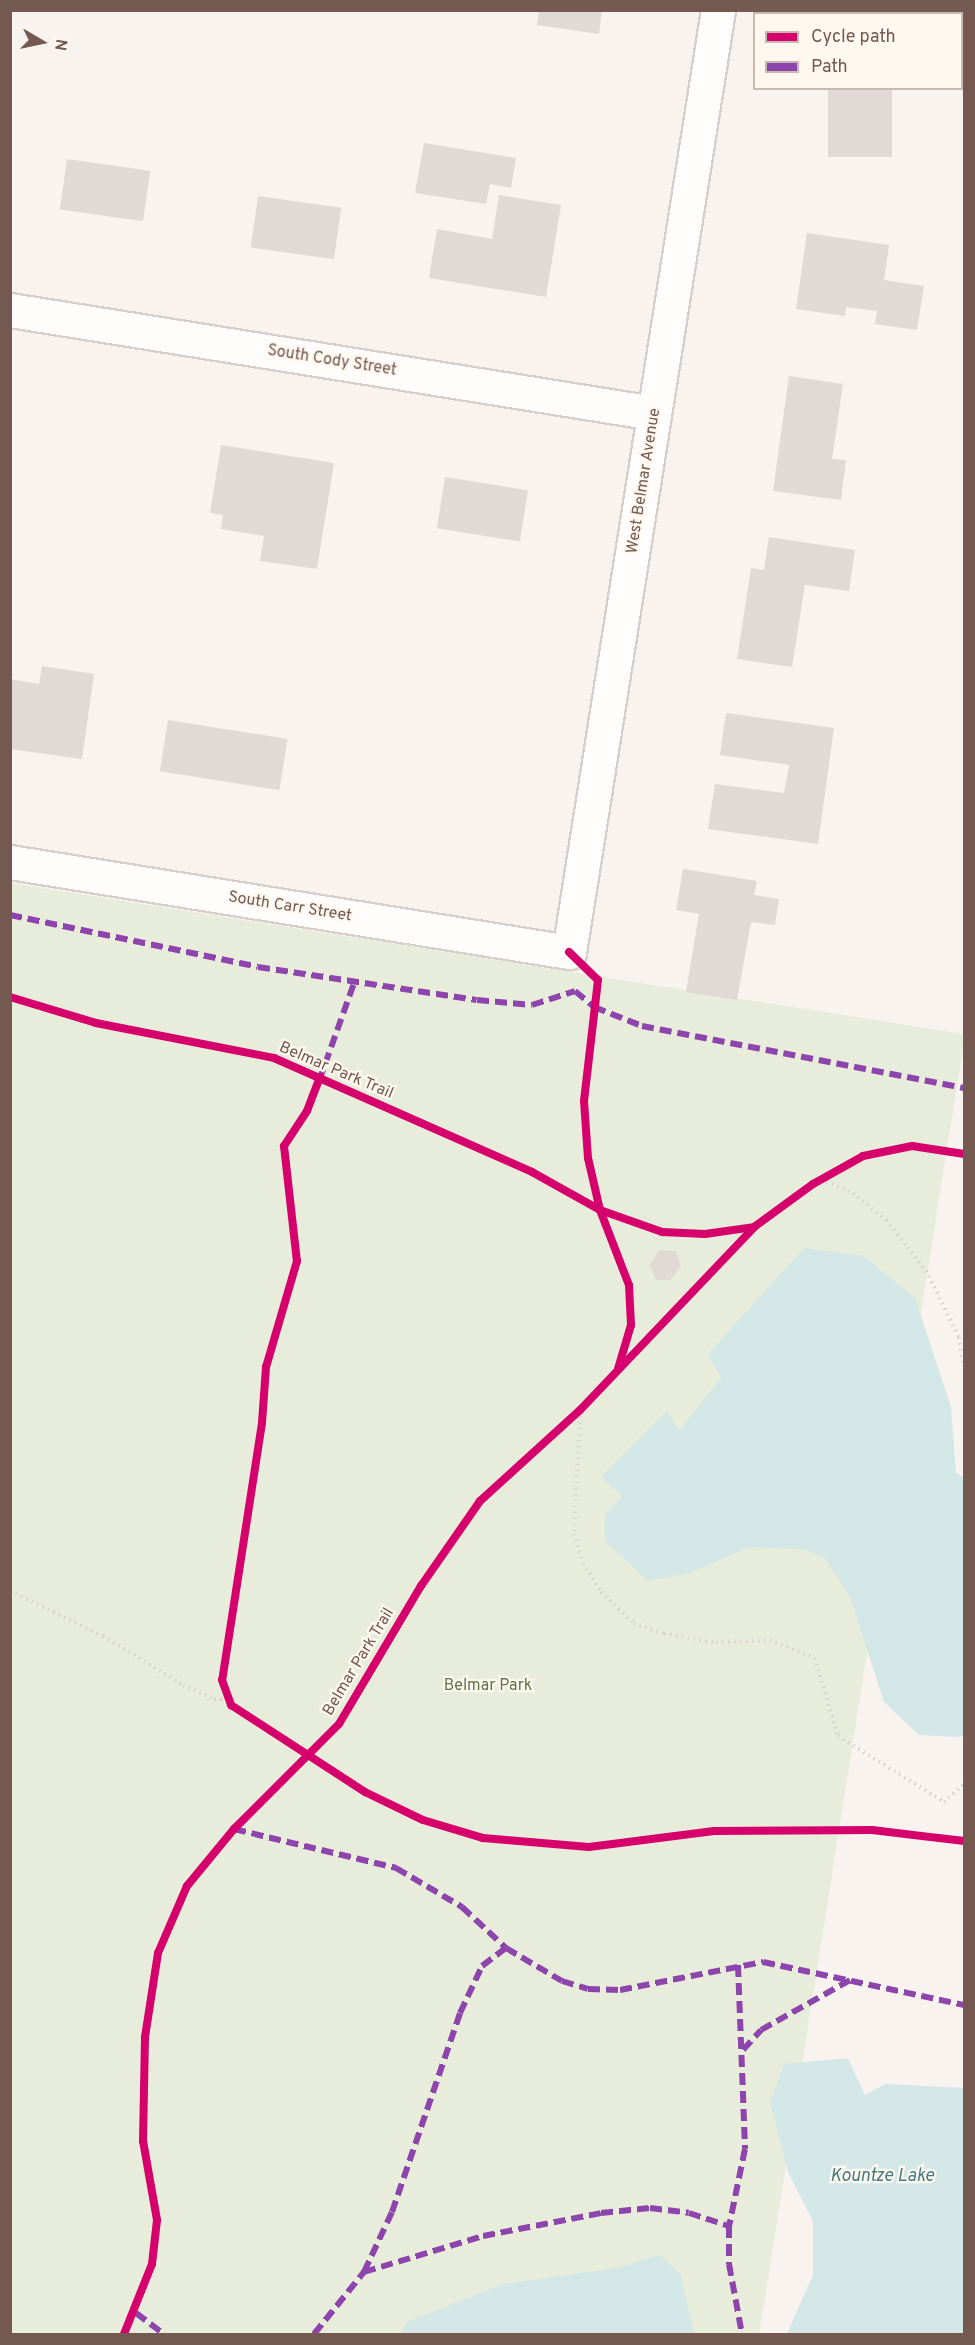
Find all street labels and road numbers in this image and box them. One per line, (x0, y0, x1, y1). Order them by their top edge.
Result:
street label: South Cody Street (266, 341, 398, 381)
street label: West Belmar Avenue (623, 406, 665, 556)
street label: South Carr Street (227, 888, 353, 926)
street label: Belmar Park Trail (276, 1038, 396, 1104)
street label: Belmar Park Trail (319, 1604, 399, 1720)

